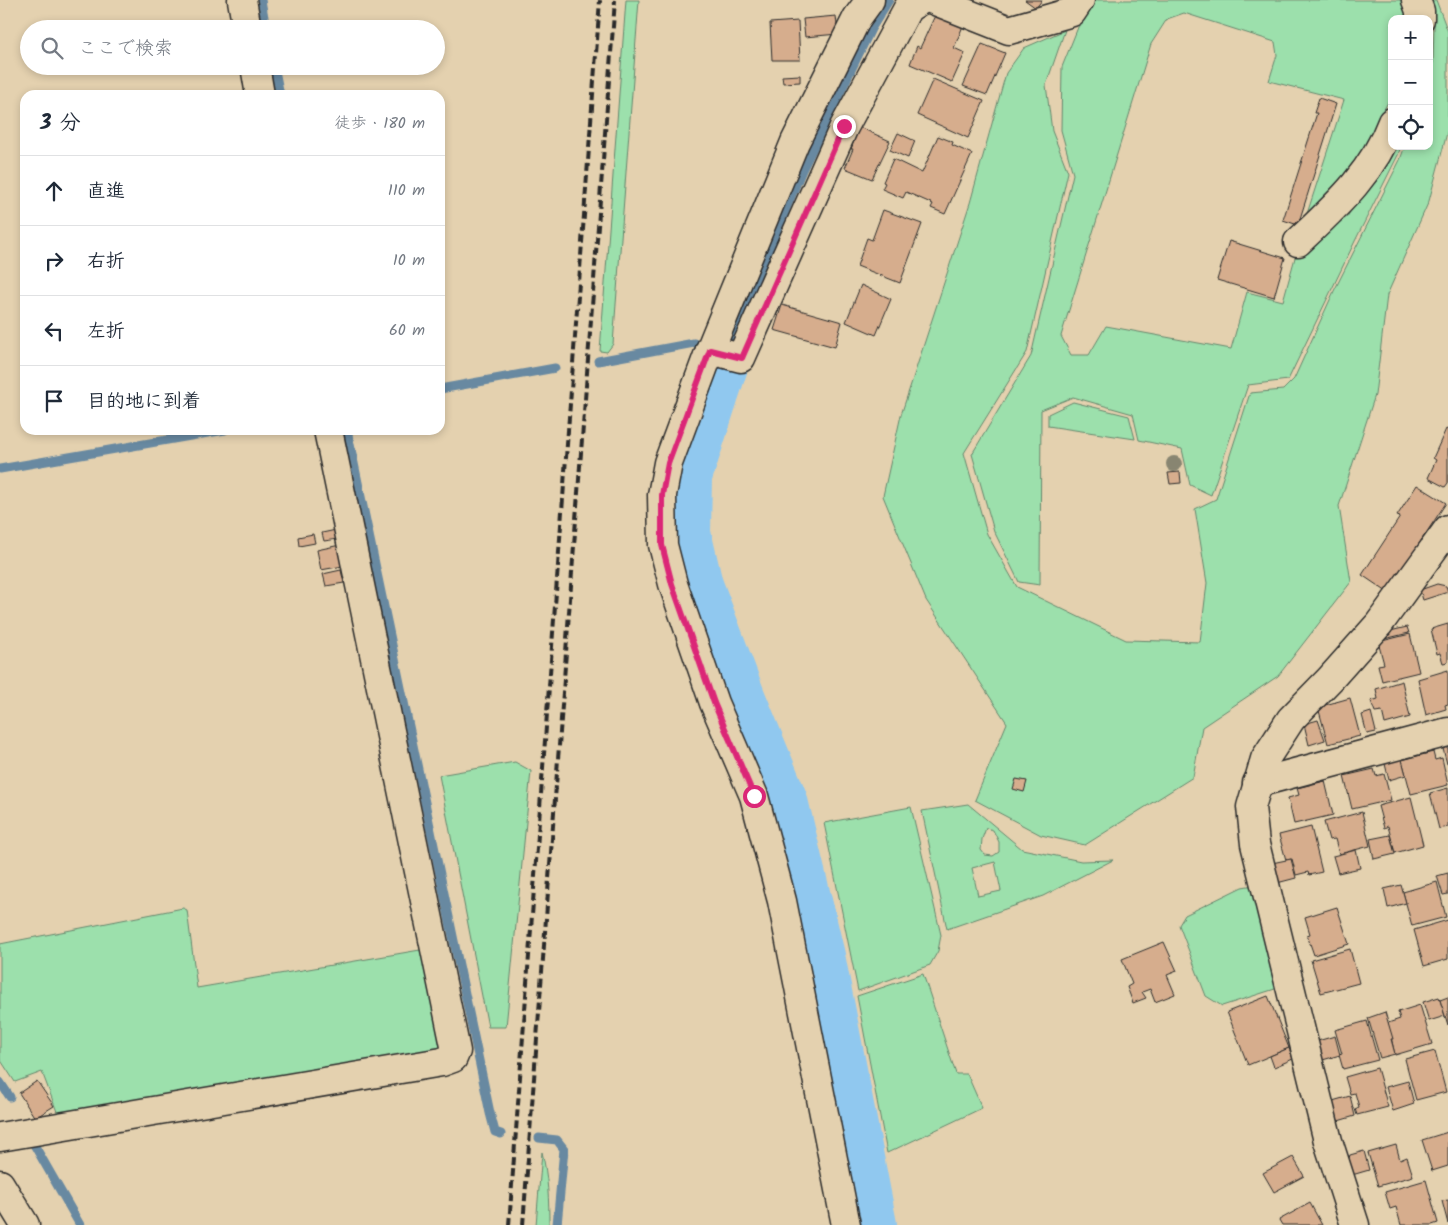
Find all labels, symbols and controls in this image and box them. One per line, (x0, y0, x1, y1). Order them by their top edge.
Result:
map controls (1388, 15, 1433, 150)
button: + (1388, 15, 1433, 60)
search box (20, 20, 445, 75)
icon: search (38, 34, 66, 62)
text: ここで検索 (78, 34, 173, 64)
button: − (1388, 60, 1433, 105)
button: locate (1388, 105, 1433, 150)
text: 3 分 (40, 107, 81, 140)
text: 徒歩 · 180 m (335, 111, 425, 136)
route end (833, 115, 856, 138)
icon: ahead (40, 177, 68, 205)
text: 直進 (87, 177, 125, 207)
text: 110 m (388, 178, 425, 203)
icon: right (40, 247, 68, 275)
text: 右折 (87, 247, 125, 277)
text: 10 m (393, 248, 425, 273)
icon: left (40, 317, 68, 345)
text: 左折 (87, 317, 125, 347)
text: 60 m (389, 318, 425, 343)
icon: arrive (40, 387, 68, 415)
text: 目的地に到着 (87, 387, 201, 417)
route start (743, 785, 766, 808)

